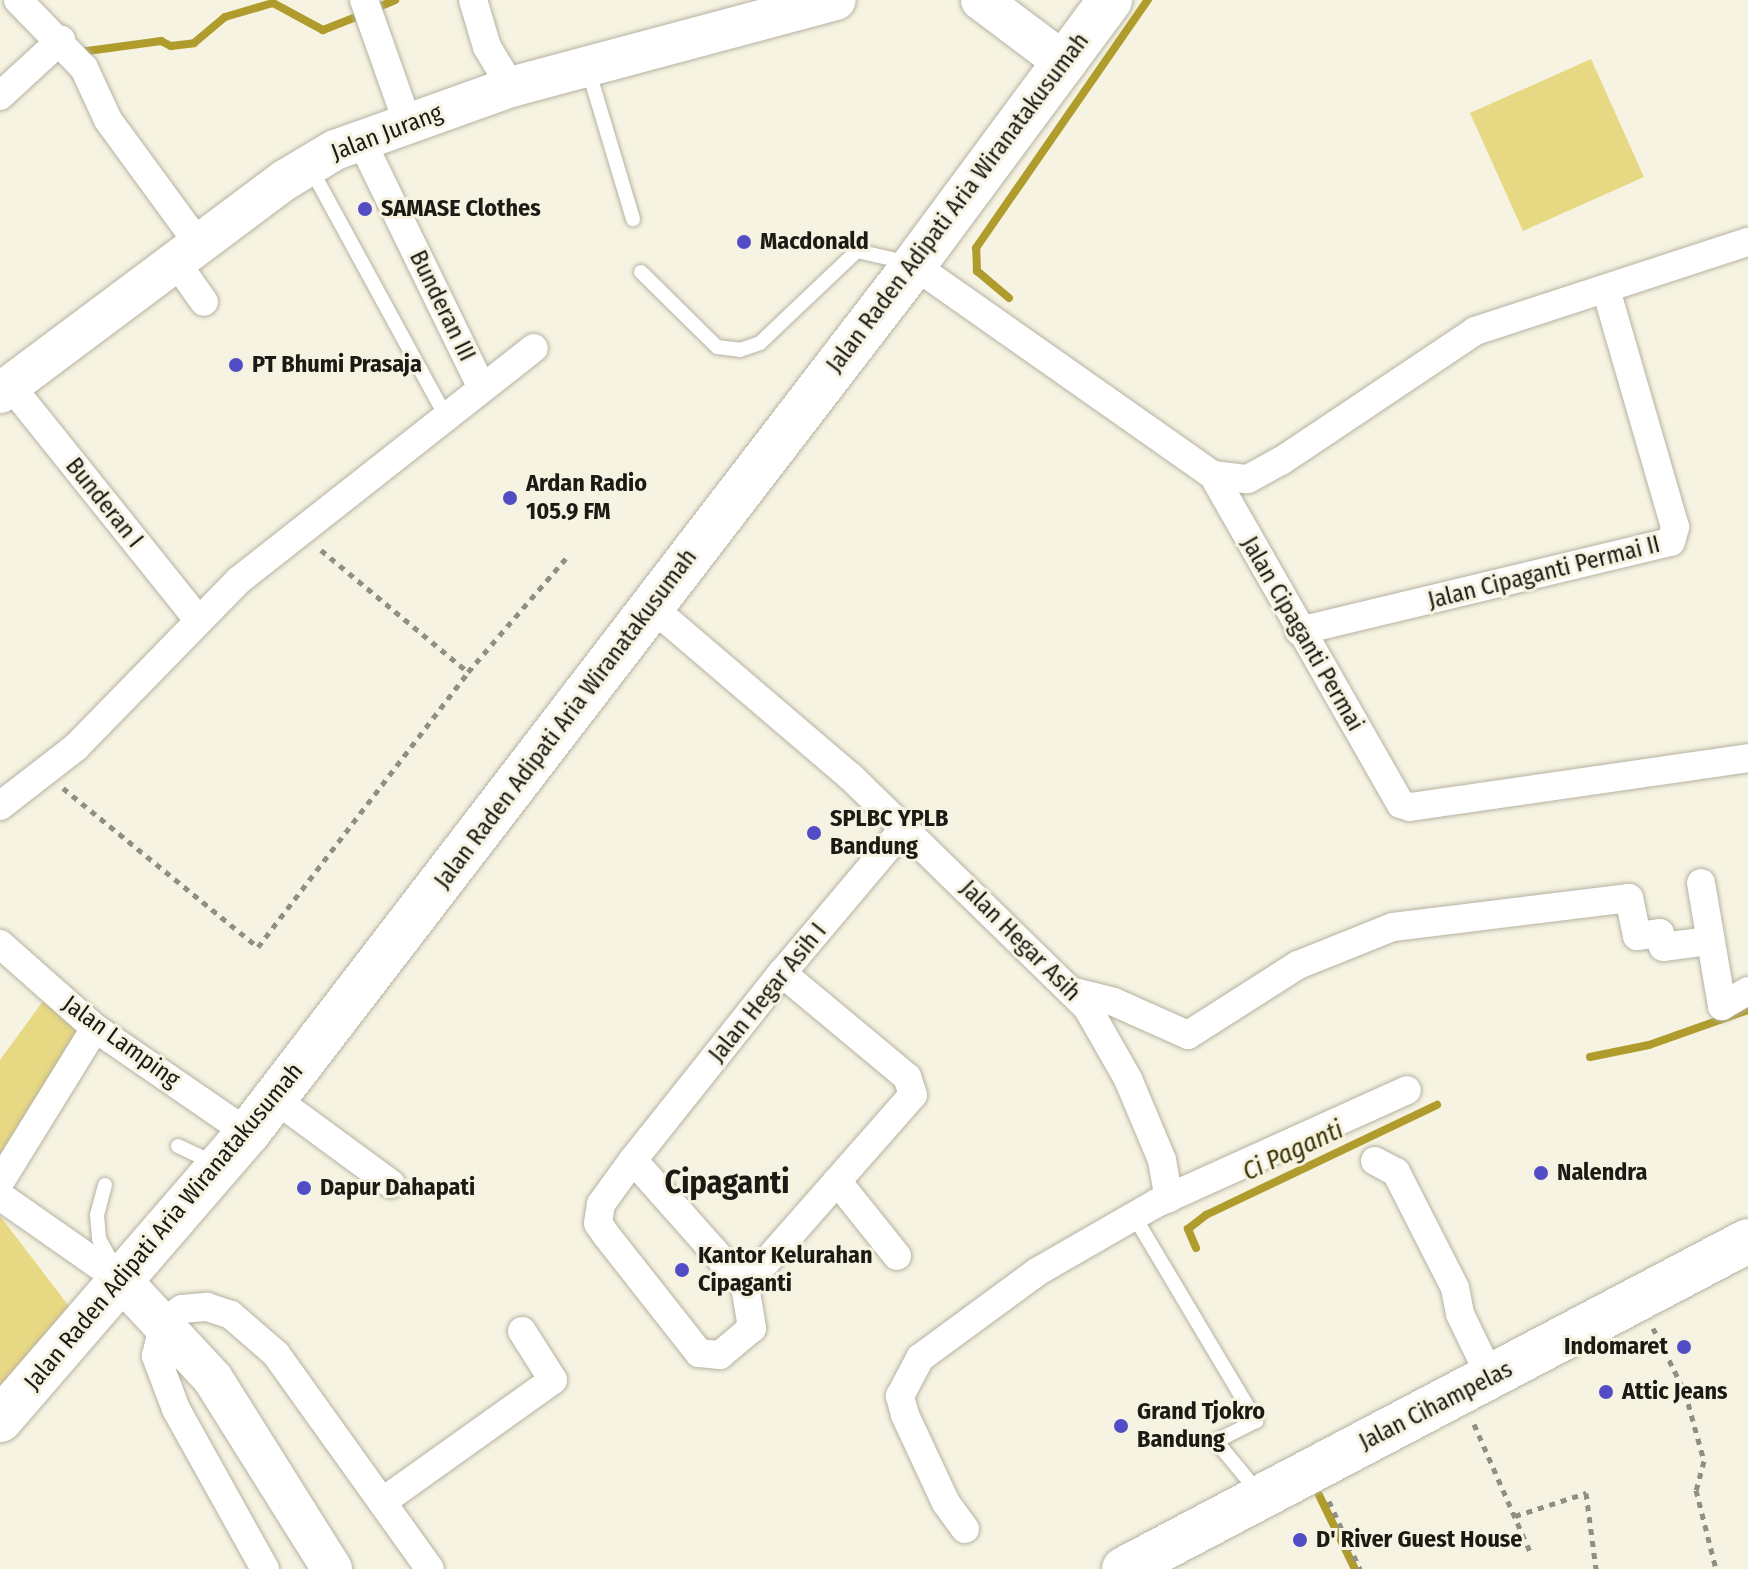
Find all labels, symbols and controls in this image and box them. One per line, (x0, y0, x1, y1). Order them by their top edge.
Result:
street label: Jalan Raden Adipati Aria Wiranatakusumah (821, 27, 1095, 379)
street label: Jalan Jurang (327, 99, 447, 167)
place label: SAMASE Clothes (381, 195, 541, 223)
marker: SAMASE Clothes (356, 200, 374, 218)
place label: Macdonald (760, 228, 869, 256)
marker: Macdonald (735, 233, 753, 251)
street label: Bunderan III (403, 246, 481, 366)
place label: PT Bhumi Prasaja (252, 351, 422, 379)
marker: PT Bhumi Prasaja (227, 356, 245, 374)
street label: Bunderan I (59, 452, 149, 554)
place label: Ardan Radio 105.9 FM (526, 470, 647, 526)
marker: Ardan Radio 105.9 FM (501, 489, 519, 507)
street label: Jalan Cipaganti Permai II (1425, 530, 1663, 616)
street label: Jalan Cipaganti Permai (1235, 532, 1369, 736)
street label: Jalan Raden Adipati Aria Wiranatakusumah (429, 543, 703, 895)
place label: SPLBC YPLB Bandung (830, 805, 948, 861)
marker: SPLBC YPLB Bandung (805, 824, 823, 842)
street label: Jalan Hegar Asih (954, 875, 1086, 1007)
street label: Jalan Hegar Asih I (703, 918, 833, 1068)
street label: Jalan Lamping (57, 990, 185, 1094)
street label: Jalan Raden Adipati Aria Wiranatakusumah (19, 1058, 309, 1396)
water label: Ci Paganti (1238, 1114, 1348, 1188)
place label: Nalendra (1557, 1159, 1647, 1187)
district label: Cipaganti (664, 1163, 790, 1201)
marker: Nalendra (1532, 1164, 1550, 1182)
place label: Dapur Dahapati (320, 1174, 475, 1202)
marker: Dapur Dahapati (295, 1179, 313, 1197)
place label: Kantor Kelurahan Cipaganti (698, 1242, 873, 1298)
marker: Kantor Kelurahan Cipaganti (673, 1261, 691, 1279)
place label: Indomaret (1564, 1333, 1668, 1361)
marker: Indomaret (1675, 1338, 1693, 1356)
street label: Jalan Cihampelas (1355, 1355, 1517, 1457)
place label: Attic Jeans (1622, 1378, 1728, 1406)
marker: Attic Jeans (1597, 1383, 1615, 1401)
place label: Grand Tjokro Bandung (1137, 1398, 1265, 1454)
marker: Grand Tjokro Bandung (1112, 1417, 1130, 1435)
place label: D' River Guest House (1316, 1526, 1523, 1554)
marker: D' River Guest House (1291, 1531, 1309, 1549)

